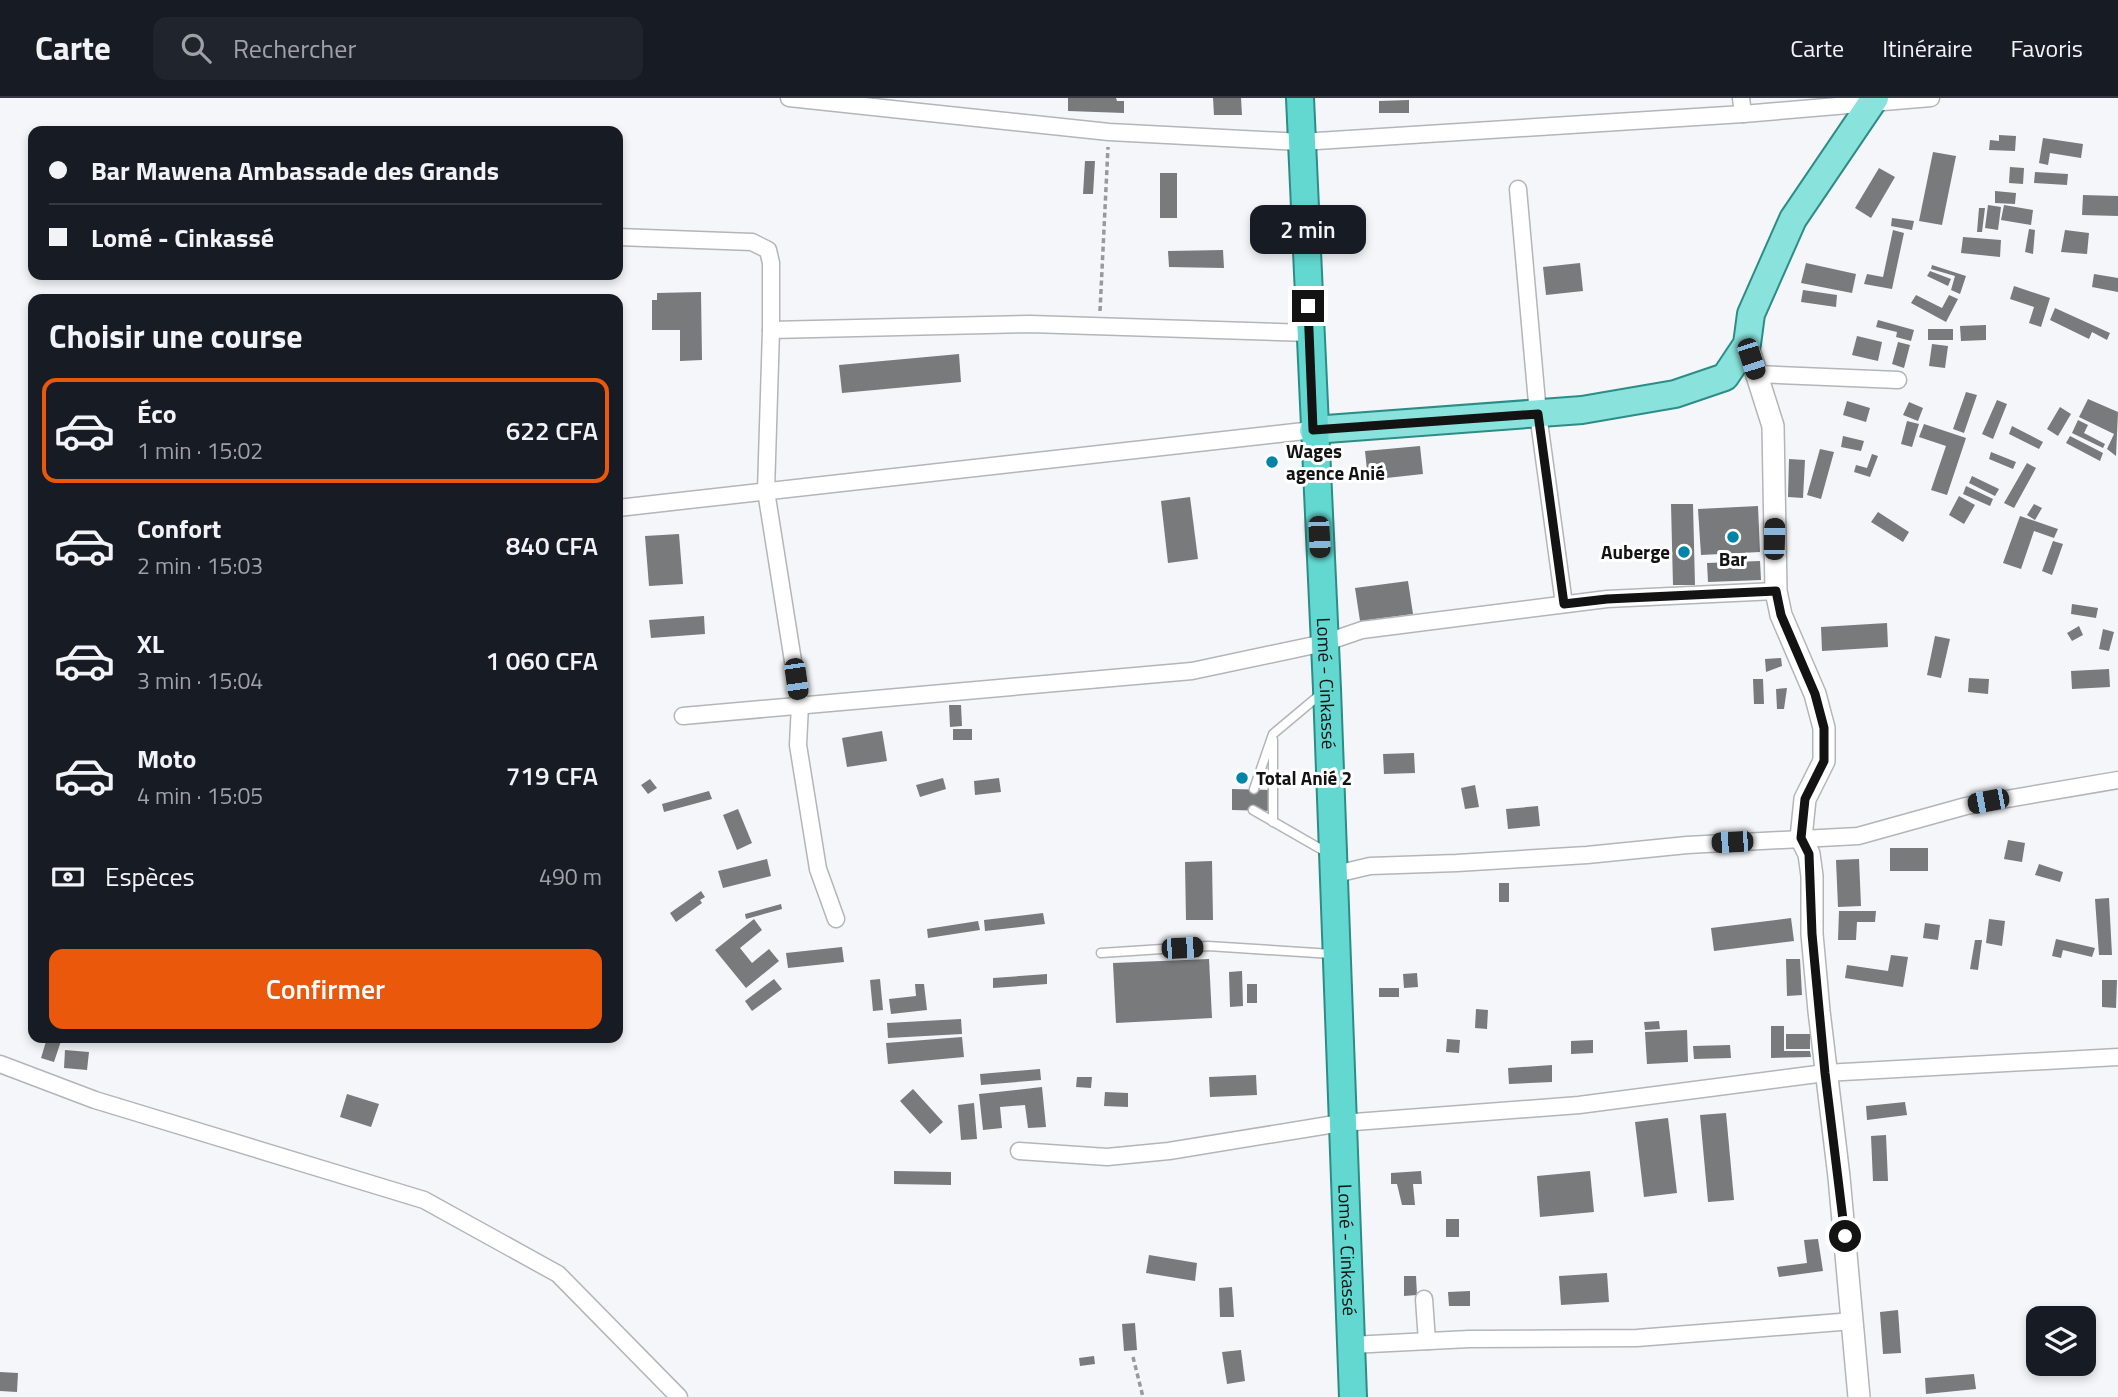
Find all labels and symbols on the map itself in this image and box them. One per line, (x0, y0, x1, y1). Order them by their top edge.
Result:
callout: 2 min (1250, 204, 1366, 254)
route end (1292, 290, 1324, 322)
car (1735, 336, 1768, 382)
place label: Wages agence Anié (1286, 436, 1385, 487)
marker: Wages agence Anié (1264, 454, 1280, 470)
car (1308, 515, 1331, 559)
car (1764, 518, 1785, 560)
marker: Bar (1725, 529, 1741, 545)
place label: Auberge (1601, 537, 1670, 566)
marker: Auberge (1676, 544, 1692, 560)
place label: Bar (1719, 544, 1747, 573)
street label: Lomé - Cinkassé (1310, 617, 1344, 750)
car (783, 657, 810, 701)
place label: Total Anié 2 (1256, 763, 1352, 792)
marker: Total Anié 2 (1234, 770, 1250, 786)
car (1966, 787, 2011, 815)
car (1711, 830, 1754, 854)
car (1161, 936, 1204, 960)
street label: Lomé - Cinkassé (1331, 1184, 1365, 1316)
route start (1829, 1220, 1861, 1252)

